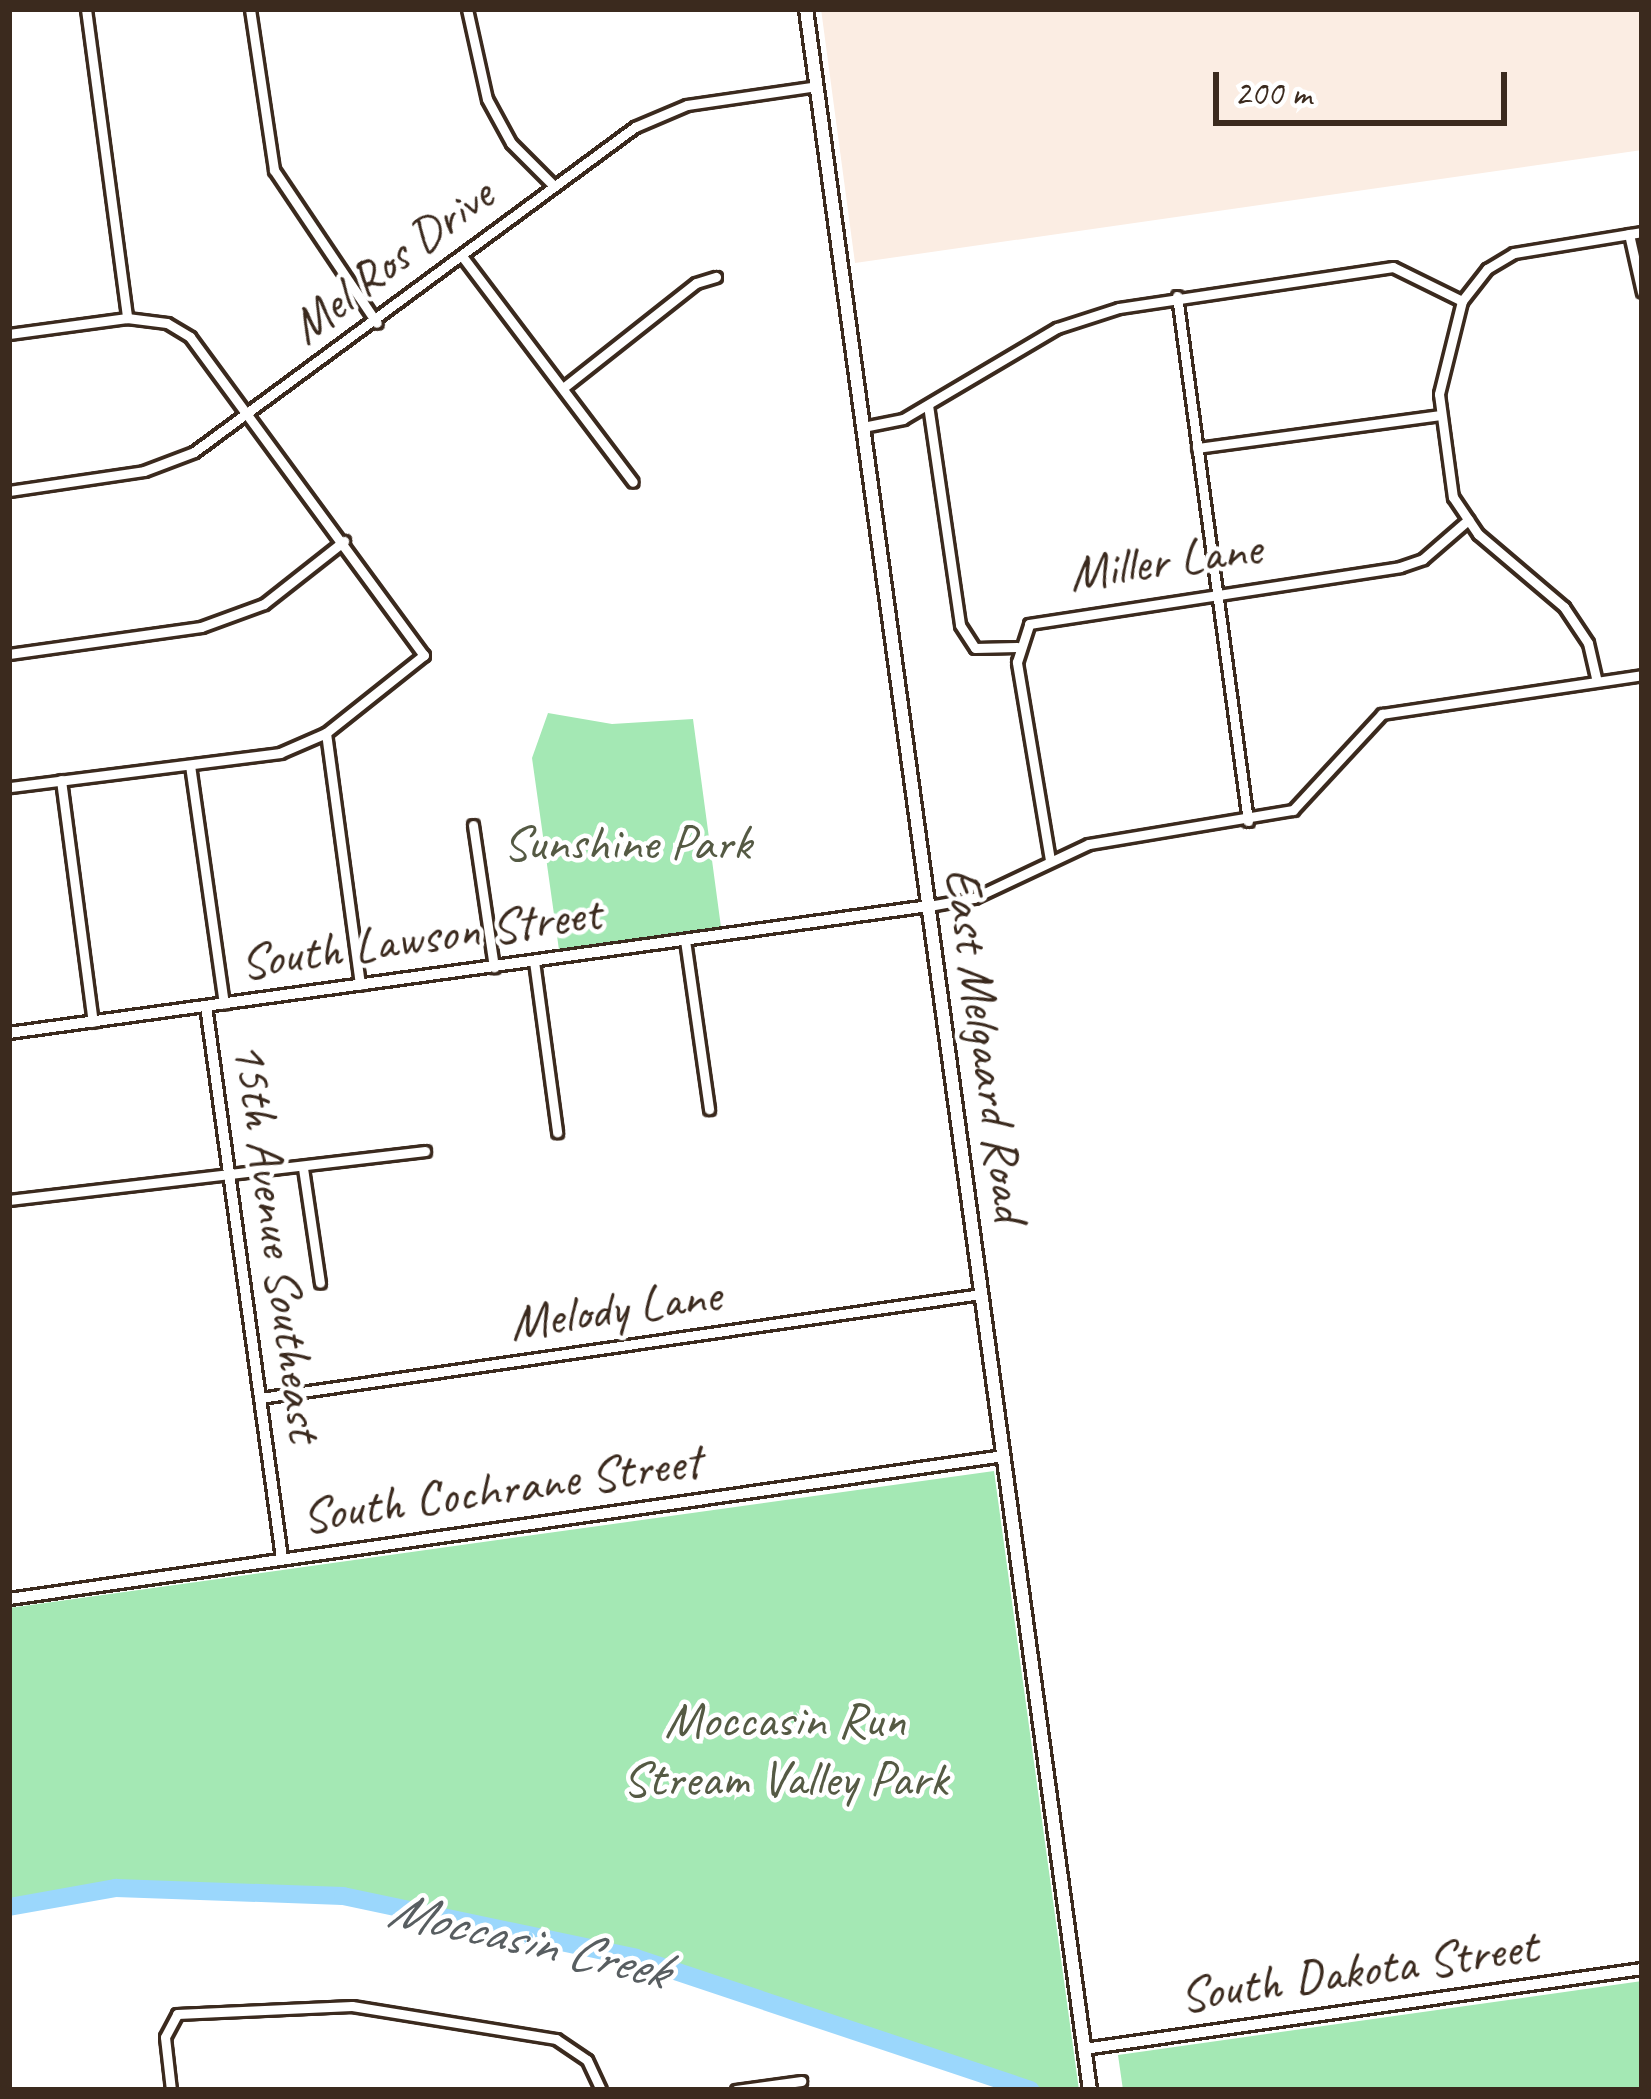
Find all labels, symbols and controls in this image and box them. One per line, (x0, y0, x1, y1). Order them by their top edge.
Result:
scale bar (1219, 48, 1513, 122)
text: 200 m (1234, 70, 1311, 116)
street label: Mel Ros Drive (276, 163, 506, 357)
street label: Miller Lane (1064, 516, 1266, 604)
park label: Sunshine Park (503, 811, 751, 873)
street label: East Melgaard Road (932, 865, 1042, 1223)
street label: South Lawson Street (235, 881, 605, 993)
street label: 15th Avenue Southeast (220, 1038, 336, 1444)
street label: Melody Lane (505, 1263, 725, 1353)
street label: South Cochrane Street (299, 1430, 703, 1546)
park label: Moccasin Run Stream Valley Park (621, 1689, 949, 1809)
water label: Moccasin Creek (383, 1876, 673, 2002)
street label: South Dakota Street (1174, 1914, 1542, 2026)

